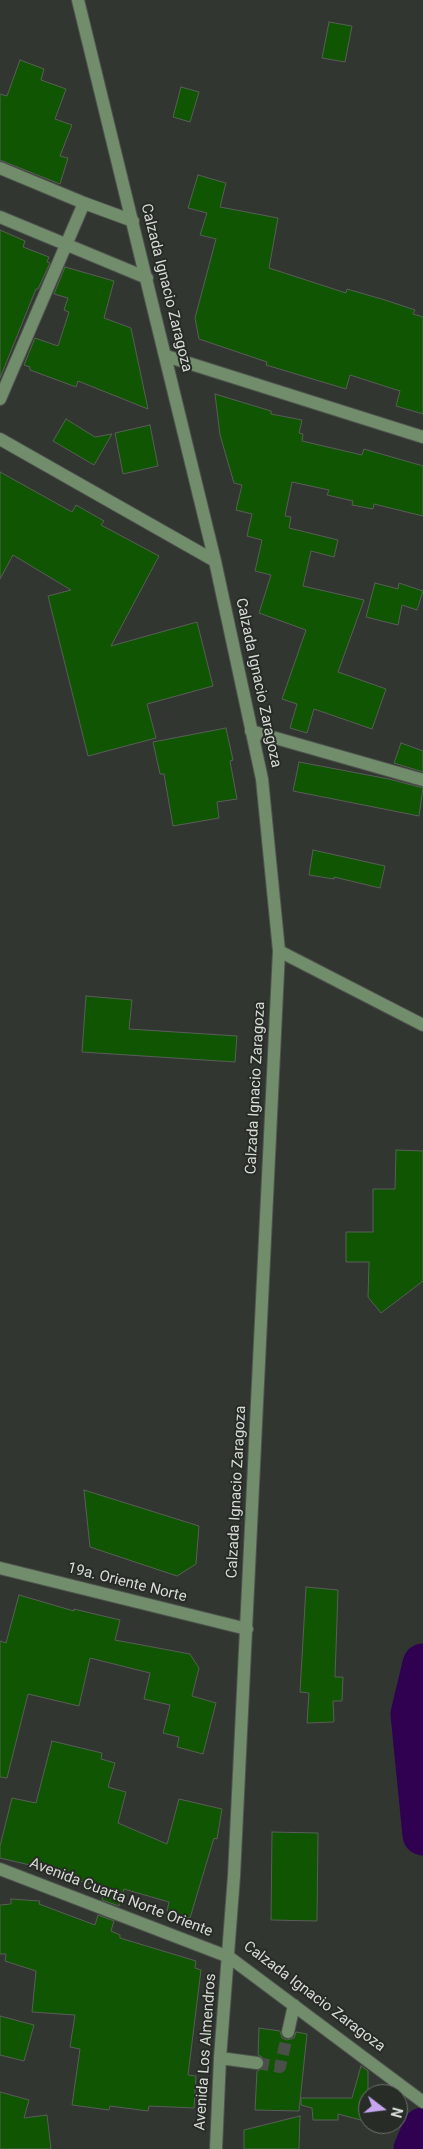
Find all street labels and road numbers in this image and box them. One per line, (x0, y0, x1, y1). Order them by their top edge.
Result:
street label: Calzada Ignacio Zaragoza (136, 202, 196, 374)
street label: Calzada Ignacio Zaragoza (231, 597, 285, 769)
street label: Calzada Ignacio Zaragoza (242, 1001, 270, 1175)
street label: Calzada Ignacio Zaragoza (223, 1405, 251, 1579)
street label: 19a. Oriente Norte (66, 1559, 188, 1607)
street label: Avenida Cuarta Norte Oriente (27, 1855, 215, 1941)
street label: Calzada Ignacio Zaragoza (240, 1938, 388, 2056)
street label: Avenida Los Almendros (192, 1973, 220, 2131)

